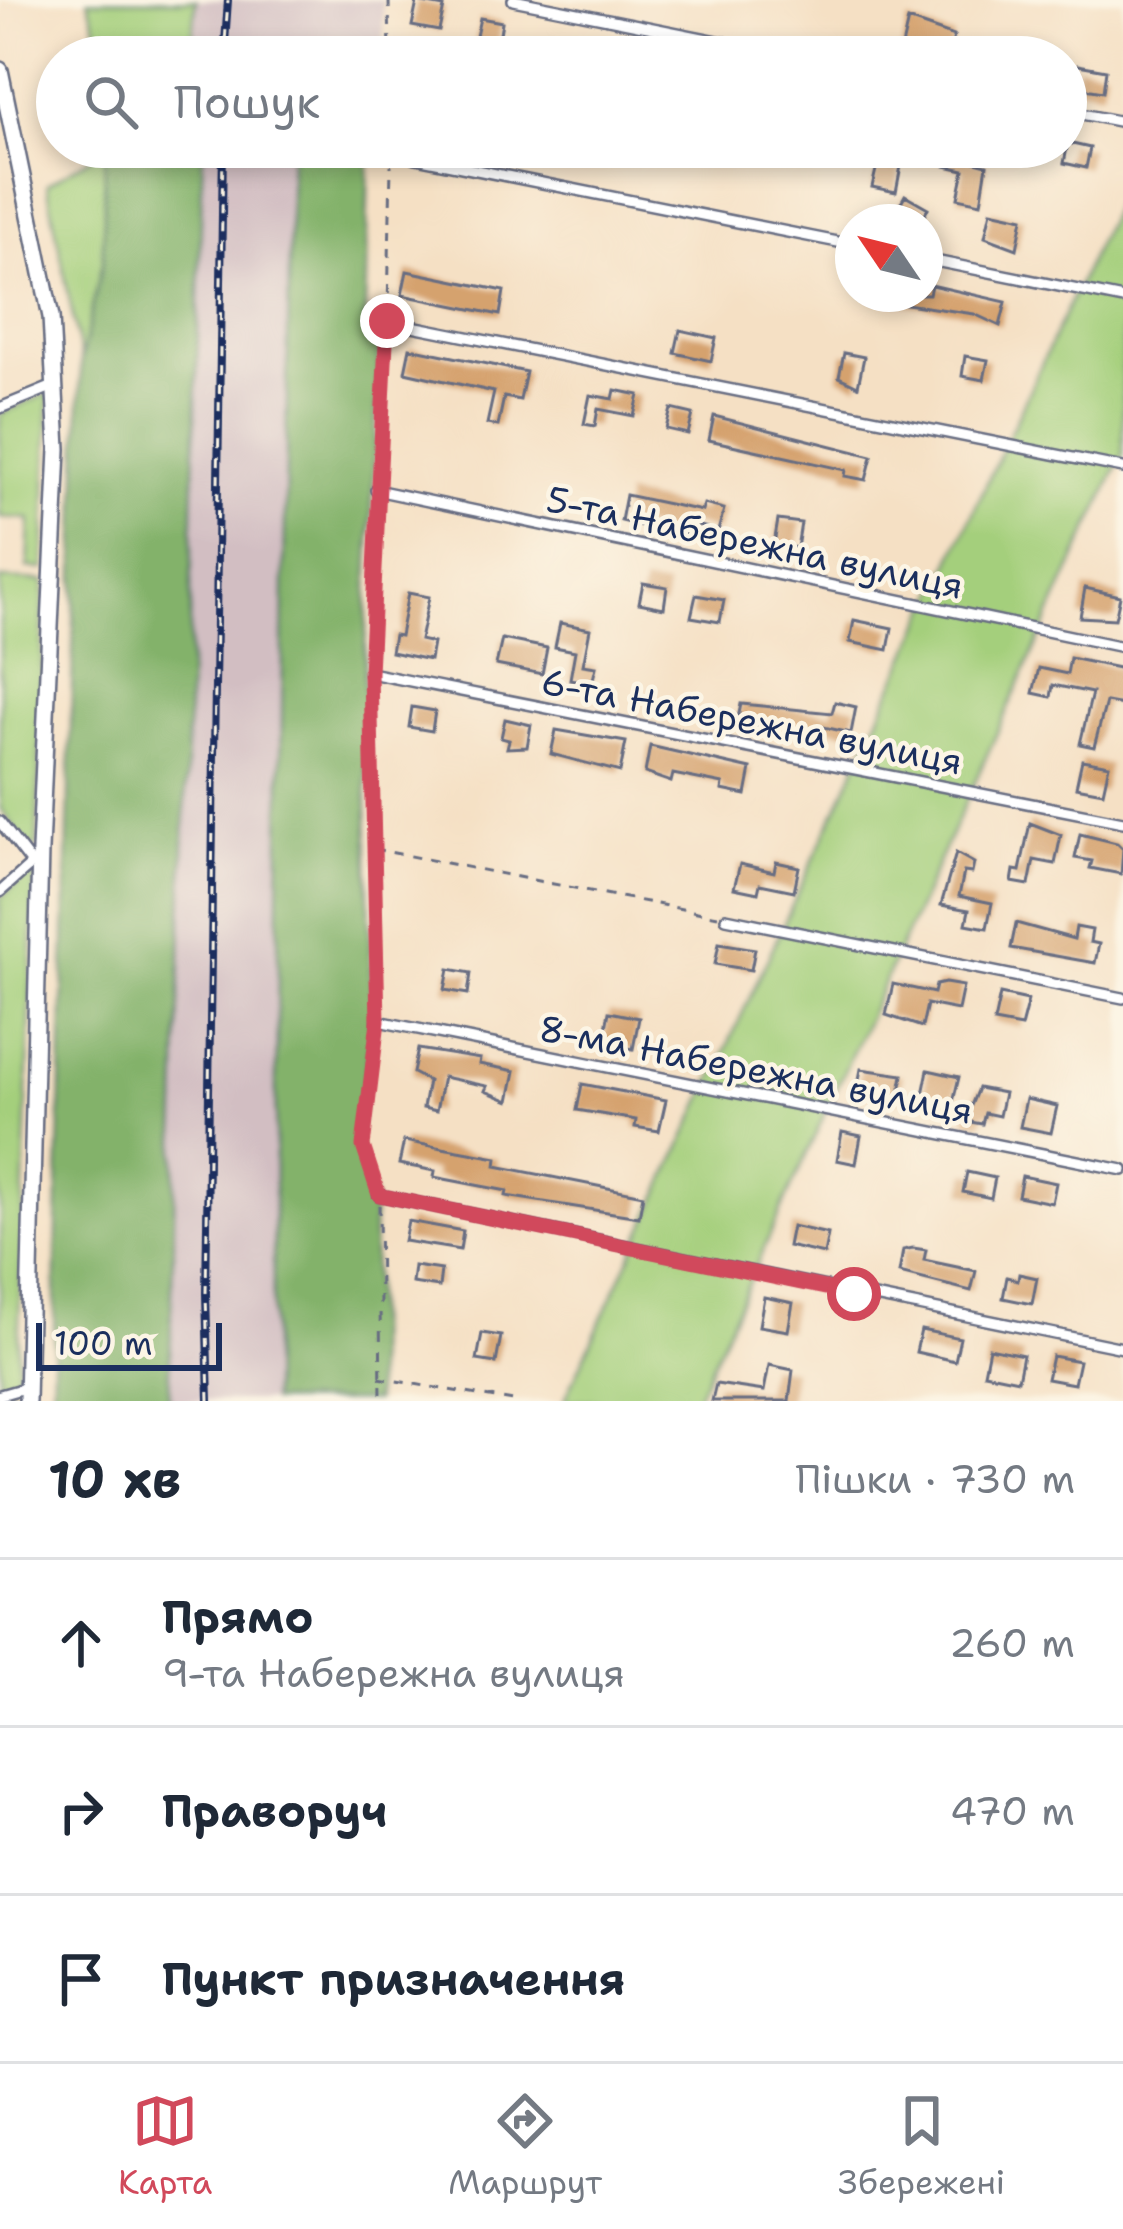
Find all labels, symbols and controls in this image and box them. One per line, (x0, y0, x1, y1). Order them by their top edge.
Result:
search box (36, 36, 1087, 168)
icon: search (78, 69, 144, 135)
text: Пошук (174, 72, 320, 132)
north arrow (835, 204, 943, 312)
route end (360, 294, 414, 348)
street label: 5-та Набережна вулиця (542, 474, 968, 611)
street label: 6-та Набережна вулиця (537, 657, 967, 786)
street label: 8-ма Набережна вулиця (535, 1003, 977, 1136)
route start (827, 1267, 881, 1321)
scale bar (36, 1317, 222, 1370)
text: 100 m (54, 1321, 153, 1366)
text: 10 хв (48, 1445, 181, 1513)
text: Пішки · 730 m (796, 1453, 1075, 1505)
text: Прямо (162, 1587, 313, 1647)
icon: ahead (48, 1610, 114, 1676)
text: 260 m (949, 1617, 1075, 1669)
text: 9-та Набережна вулиця (162, 1647, 625, 1699)
icon: right (48, 1778, 114, 1844)
text: Праворуч (162, 1781, 387, 1841)
text: 470 m (950, 1785, 1075, 1837)
icon: arrive (48, 1946, 114, 2012)
text: Пункт призначення (162, 1949, 625, 2009)
tab: Карта (118, 2088, 212, 2205)
tab: Маршрут (448, 2088, 602, 2205)
tab: Збережені (838, 2088, 1005, 2205)

